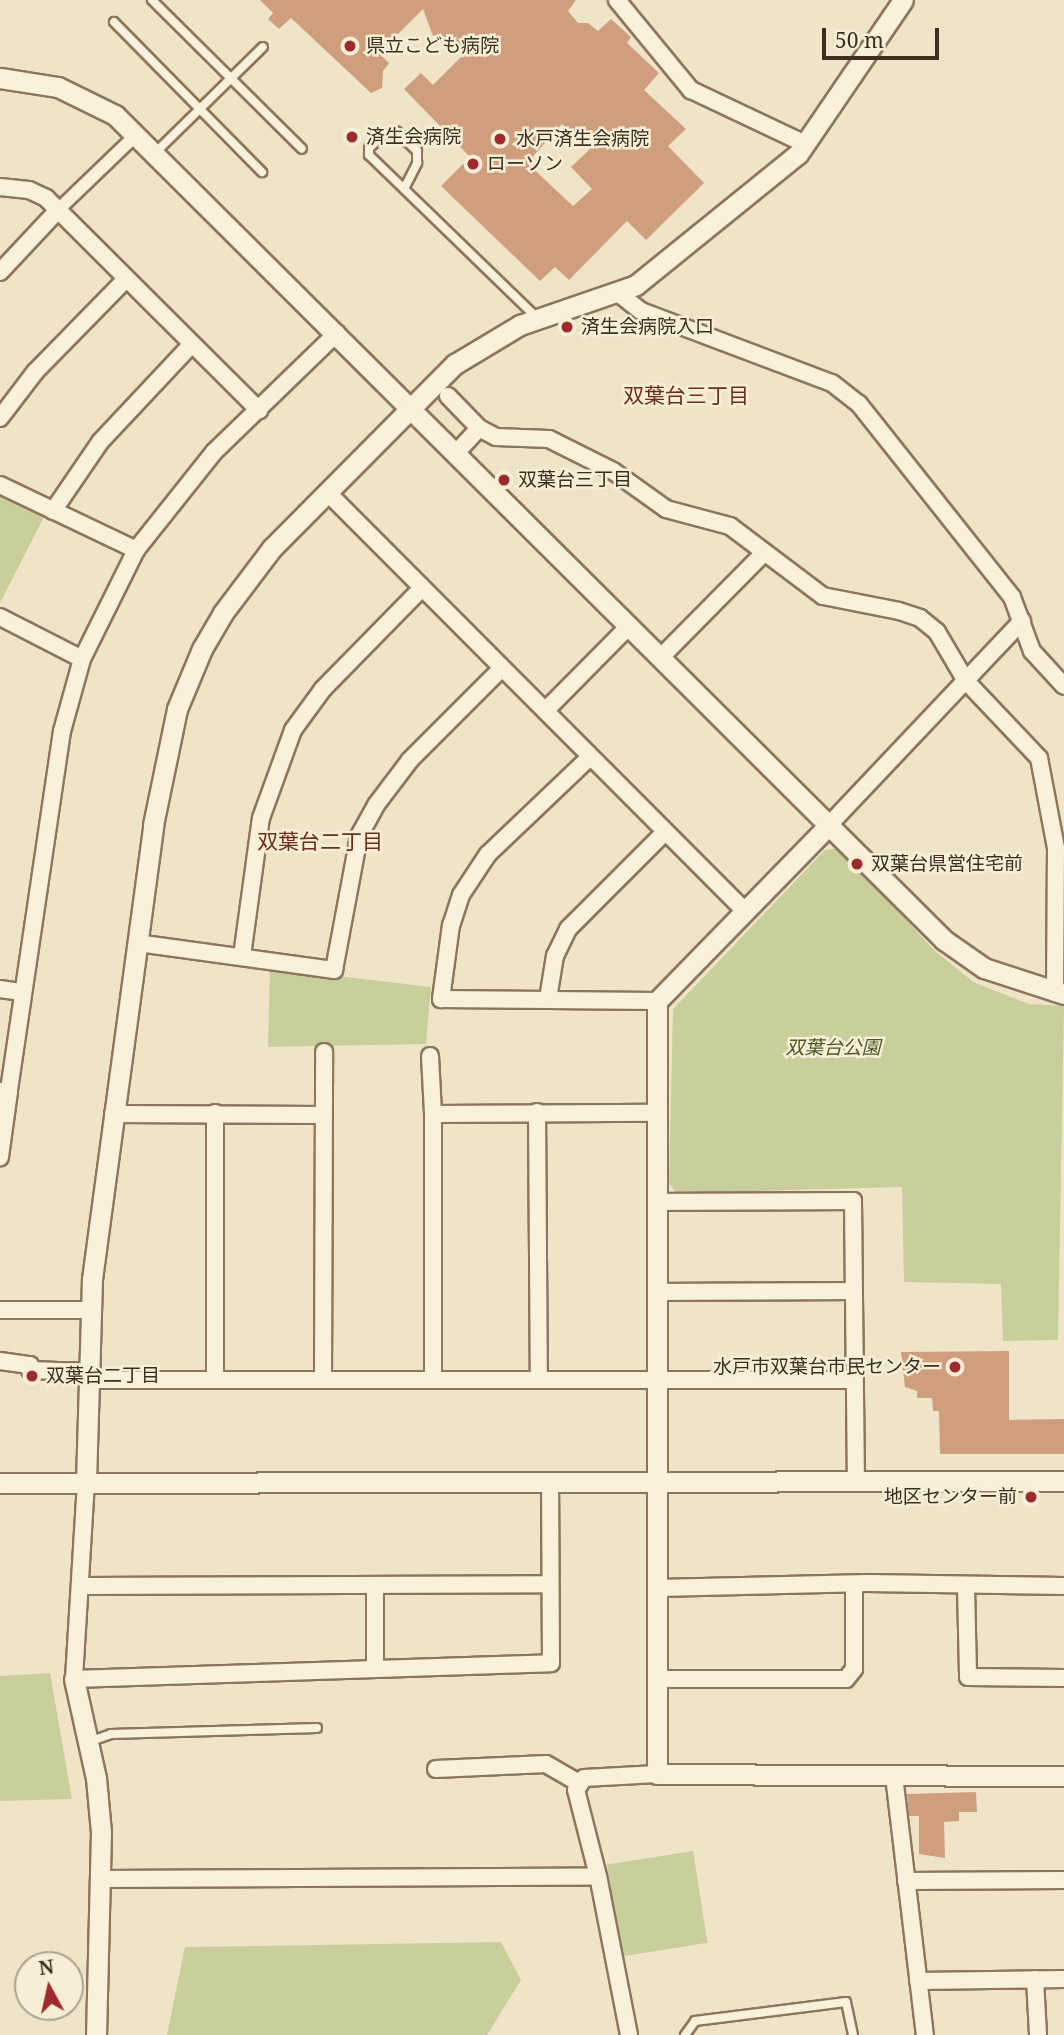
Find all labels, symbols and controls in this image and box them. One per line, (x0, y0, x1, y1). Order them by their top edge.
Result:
scale bar (826, 14, 943, 58)
text: 50 m (835, 26, 884, 54)
place label: 県立こども病院 (366, 35, 499, 57)
marker: 県立こども病院 (340, 36, 360, 56)
place label: 済生会病院 (366, 126, 461, 148)
place label: 水戸済生会病院 (516, 128, 649, 150)
marker: 済生会病院 (344, 129, 360, 145)
marker: 水戸済生会病院 (490, 129, 510, 149)
place label: ローソン (487, 153, 563, 175)
marker: ローソン (465, 156, 481, 172)
place label: 済生会病院入口 (581, 316, 714, 338)
marker: 済生会病院入口 (559, 319, 575, 335)
district label: 双葉台三丁目 (623, 382, 749, 408)
place label: 双葉台三丁目 (518, 469, 632, 491)
marker: 双葉台三丁目 (496, 472, 512, 488)
district label: 双葉台二丁目 (257, 828, 383, 854)
place label: 双葉台県営住宅前 (871, 853, 1023, 875)
marker: 双葉台県営住宅前 (849, 856, 865, 872)
park label: 双葉台公園 (786, 1037, 880, 1059)
place label: 水戸市双葉台市民センター (713, 1356, 941, 1378)
marker: 水戸市双葉台市民センター (947, 1359, 963, 1375)
place label: 双葉台二丁目 (46, 1365, 160, 1387)
marker: 双葉台二丁目 (24, 1368, 40, 1384)
place label: 地区センター前 (884, 1486, 1017, 1508)
marker: 地区センター前 (1023, 1489, 1039, 1505)
north arrow (14, 1951, 84, 2021)
text: N (37, 1953, 56, 1981)

